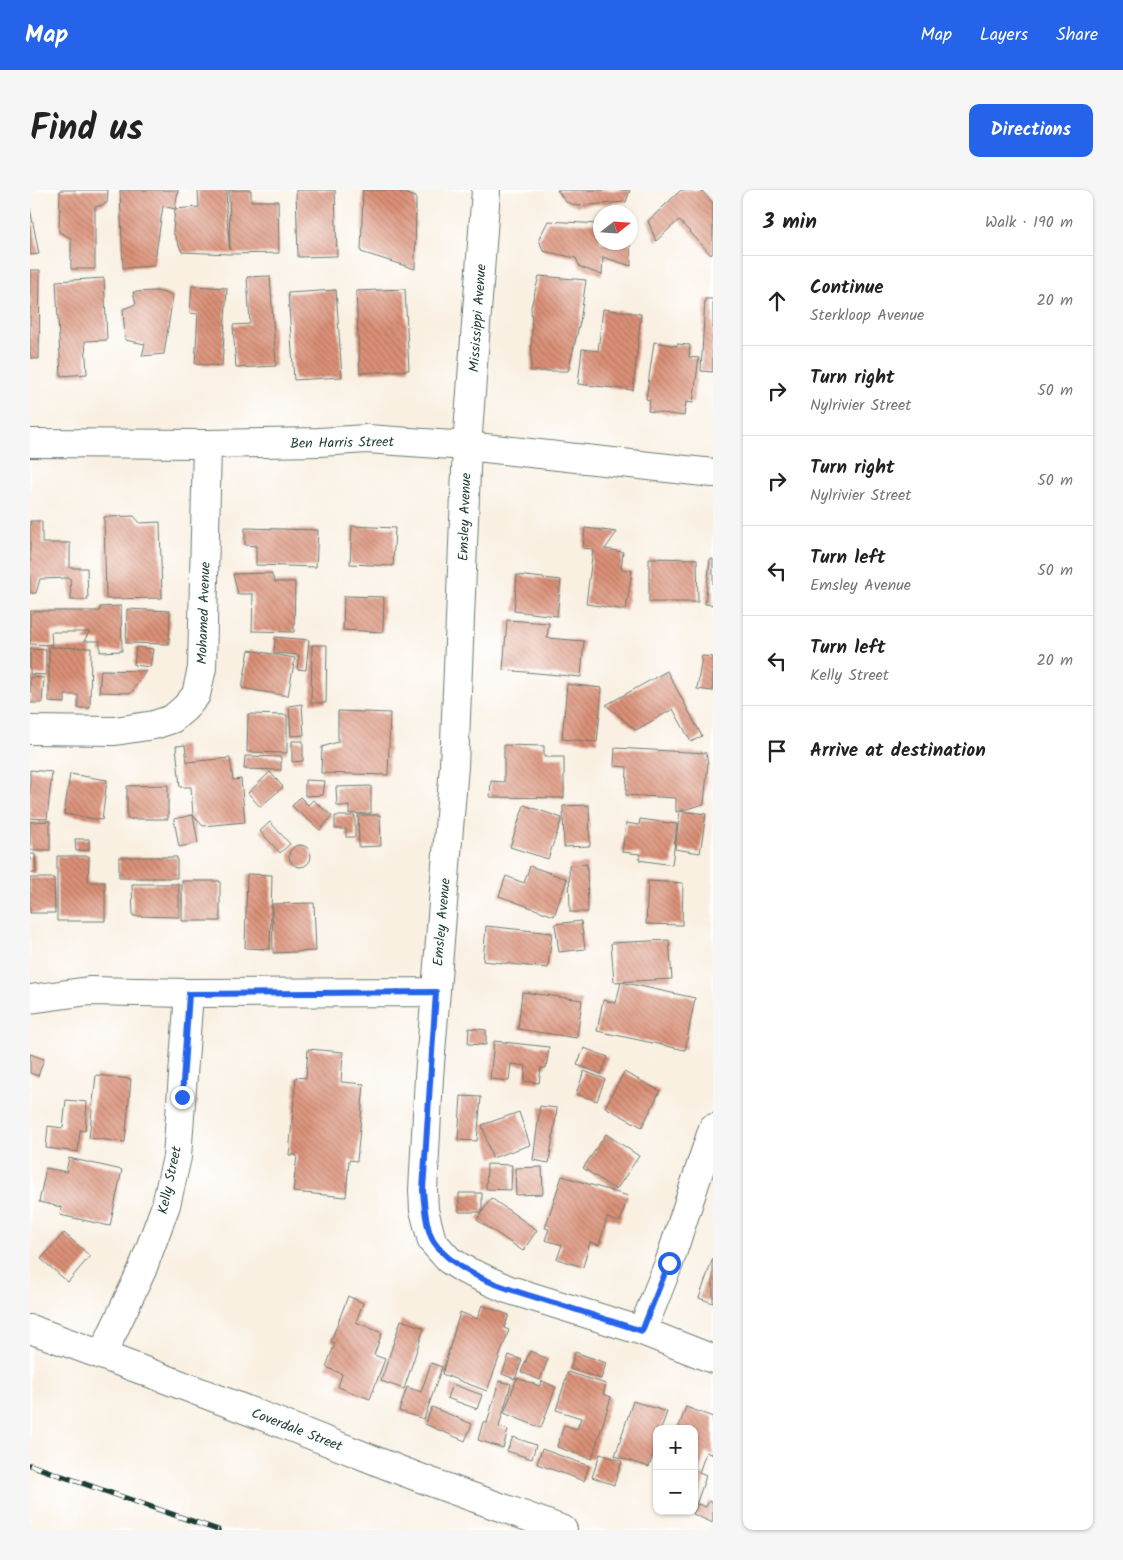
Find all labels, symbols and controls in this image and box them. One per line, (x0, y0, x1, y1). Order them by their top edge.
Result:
text: Map (25, 16, 68, 55)
text: Map (921, 21, 952, 50)
text: Layers (980, 21, 1028, 50)
text: Share (1056, 21, 1098, 50)
text: Find us (30, 102, 143, 158)
button: Directions (969, 104, 1093, 157)
north arrow (593, 205, 638, 250)
text: 3 min (763, 206, 817, 239)
text: Walk · 190 m (985, 210, 1073, 235)
street label: Mississippi Avenue (463, 263, 493, 373)
text: Continue (810, 273, 883, 303)
icon: ahead (763, 287, 791, 315)
text: 20 m (1037, 288, 1073, 313)
text: Sterkloop Avenue (810, 303, 924, 328)
text: Turn right (810, 363, 895, 393)
icon: right (763, 377, 791, 405)
text: 50 m (1037, 378, 1073, 403)
text: Nylrivier Street (810, 393, 911, 418)
street label: Ben Harris Street (290, 431, 395, 455)
text: Turn right (810, 453, 895, 483)
icon: right (763, 467, 791, 495)
text: 50 m (1037, 468, 1073, 493)
street label: Emsley Avenue (452, 472, 478, 562)
text: Nylrivier Street (810, 483, 911, 508)
text: Turn left (810, 543, 885, 573)
icon: left (763, 557, 791, 585)
text: 50 m (1037, 558, 1073, 583)
street label: Mohamed Avenue (191, 561, 217, 665)
text: Emsley Avenue (810, 573, 911, 598)
text: Turn left (810, 633, 885, 663)
icon: left (763, 647, 791, 675)
text: 20 m (1037, 648, 1073, 673)
text: Kelly Street (810, 663, 889, 688)
text: Arrive at destination (810, 736, 986, 766)
icon: arrive (763, 737, 791, 765)
street label: Emsley Avenue (427, 876, 457, 967)
route end (171, 1086, 194, 1109)
street label: Kelly Street (152, 1144, 188, 1216)
route start (658, 1252, 681, 1275)
street label: Coverdale Street (248, 1402, 346, 1458)
map controls (653, 1425, 698, 1515)
button: + (653, 1425, 698, 1470)
button: − (653, 1470, 698, 1515)

